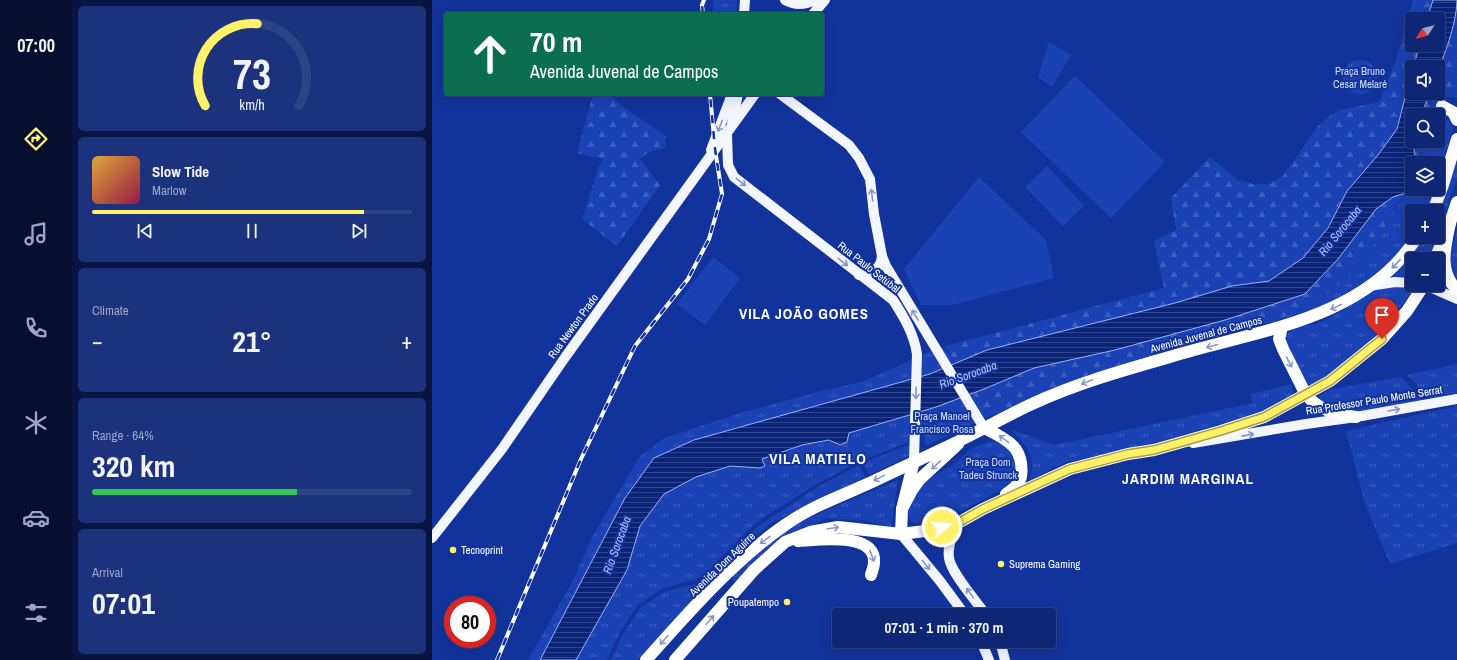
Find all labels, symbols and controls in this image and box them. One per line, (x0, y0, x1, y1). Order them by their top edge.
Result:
north arrow (1405, 12, 1445, 52)
map controls (1405, 12, 1445, 292)
text: 70 m (530, 23, 582, 61)
icon: ahead (464, 28, 516, 80)
text: 07:00 (17, 33, 55, 58)
text: 73 (233, 46, 271, 102)
text: Avenida Juvenal de Campos (530, 59, 718, 84)
button: sound (1405, 60, 1445, 100)
park label: Praça Bruno Cesar Melaré (1333, 64, 1387, 91)
text: km/h (239, 95, 265, 114)
button: search (1405, 108, 1445, 148)
one-way arrow (715, 120, 723, 132)
icon: directions (22, 125, 50, 153)
button: layers (1405, 156, 1445, 196)
text: Slow Tide (152, 161, 209, 182)
one-way arrow (735, 178, 746, 187)
text: Marlow (152, 182, 186, 199)
one-way arrow (868, 189, 876, 202)
water label: Rio Sorocaba (1315, 202, 1365, 259)
button: + (1405, 204, 1445, 244)
icon: music (22, 220, 50, 248)
icon: previous (134, 220, 156, 242)
icon: pause (241, 220, 263, 242)
icon: next (348, 220, 370, 242)
street label: Rua Paulo Setúbal (835, 238, 903, 296)
button: − (1405, 252, 1445, 292)
one-way arrow (838, 258, 849, 267)
one-way arrow (1391, 259, 1401, 269)
street label: Rua Newton Prado (545, 291, 601, 361)
pin (1365, 298, 1399, 339)
text: Climate (92, 302, 129, 319)
district label: VILA JOÃO GOMES (739, 303, 869, 324)
one-way arrow (1330, 304, 1342, 311)
icon: arrive (1371, 304, 1393, 326)
one-way arrow (910, 309, 918, 321)
street label: Avenida Juvenal de Campos (1148, 312, 1264, 356)
icon: phone (22, 314, 50, 342)
text: 21° (232, 321, 272, 361)
text: − (92, 326, 103, 356)
text: + (401, 326, 412, 356)
one-way arrow (1206, 342, 1219, 350)
one-way arrow (1286, 355, 1293, 367)
water label: Rio Sorocaba (937, 357, 1000, 393)
one-way arrow (1082, 379, 1094, 387)
street label: Rua Professor Paulo Monte Serrat (1305, 382, 1444, 418)
one-way arrow (912, 386, 920, 399)
one-way arrow (1387, 406, 1400, 414)
icon: climate (22, 409, 50, 437)
park label: Praça Manoel Francisco Rosa (910, 409, 974, 436)
text: Range · 64% (92, 427, 154, 444)
one-way arrow (1241, 430, 1254, 438)
one-way arrow (999, 435, 1010, 443)
text: 320 km (92, 446, 175, 486)
district label: VILA MATIELO (769, 448, 867, 469)
park label: Praça Dom Tadeu Strunck (959, 455, 1017, 482)
one-way arrow (931, 460, 941, 470)
district label: JARDIM MARGINAL (1122, 468, 1254, 489)
one-way arrow (873, 475, 885, 482)
icon: car (22, 504, 50, 532)
position arrow (921, 506, 963, 548)
water label: Rio Sorocaba (599, 513, 635, 576)
one-way arrow (826, 524, 839, 532)
street label: Avenida Dom Aguirre (685, 529, 758, 600)
one-way arrow (760, 536, 771, 545)
place label: Tecnoprint (461, 543, 504, 557)
marker: Tecnoprint (448, 545, 458, 555)
one-way arrow (868, 549, 876, 561)
place label: Suprema Gaming (1009, 557, 1080, 571)
one-way arrow (921, 559, 930, 570)
marker: Suprema Gaming (996, 559, 1006, 569)
text: Arrival (92, 564, 123, 581)
text: 07:01 (92, 583, 155, 623)
one-way arrow (966, 588, 975, 599)
place label: Poupatempo (728, 595, 779, 609)
speed limit sign: 80 (444, 596, 496, 648)
marker: Poupatempo (782, 597, 792, 607)
icon: filters (22, 599, 50, 627)
one-way arrow (706, 615, 715, 625)
text: 07:01 · 1 min · 370 m (885, 617, 1003, 638)
one-way arrow (659, 635, 669, 645)

